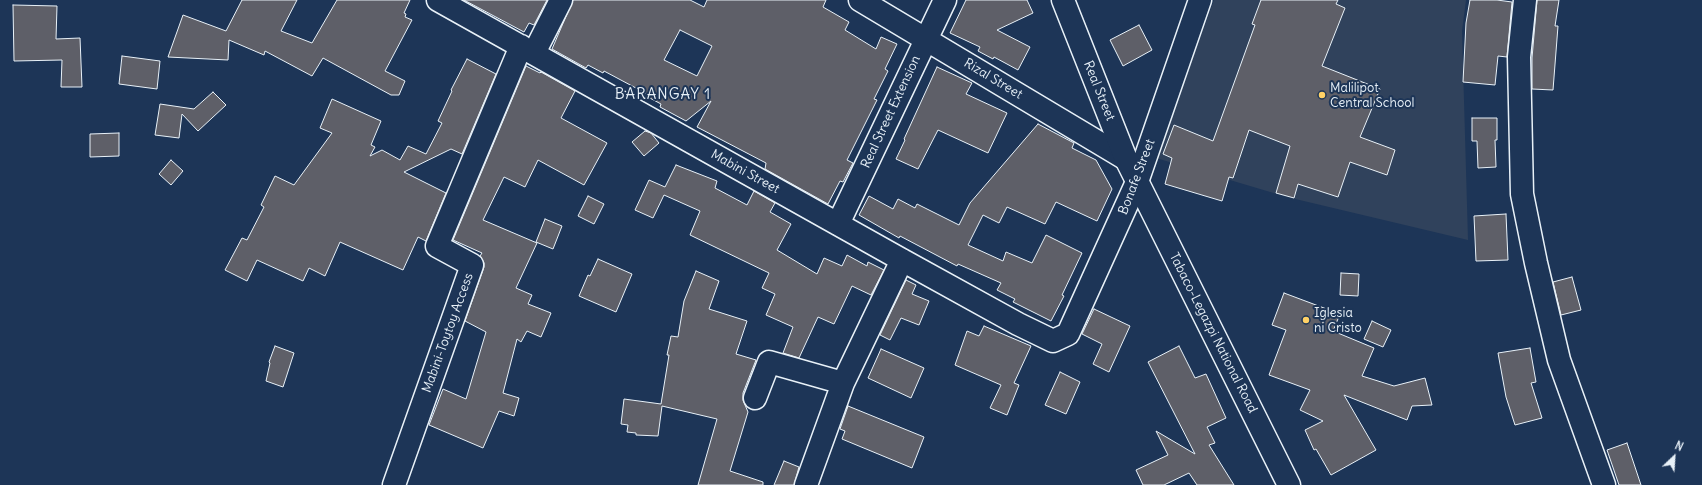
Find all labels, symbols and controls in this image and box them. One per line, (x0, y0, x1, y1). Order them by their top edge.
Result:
street label: Real Street Extension (858, 53, 924, 171)
street label: Rizal Street (961, 55, 1025, 103)
street label: Real Street (1080, 59, 1118, 123)
place label: Malilipot Central School (1330, 80, 1414, 111)
district label: BARANGAY 1 (615, 86, 711, 104)
marker: Malilipot Central School (1317, 90, 1327, 100)
street label: Bonafe Street (1115, 137, 1159, 217)
street label: Mabini Street (708, 147, 782, 197)
street label: Tabaco-Legazpi National Road (1166, 250, 1260, 416)
street label: Mabini-Toytoy Access (419, 271, 477, 395)
place label: Iglesia ni Cristo (1314, 305, 1362, 336)
marker: Iglesia ni Cristo (1301, 315, 1311, 325)
north arrow (1654, 437, 1694, 477)
text: N (1673, 438, 1685, 454)

